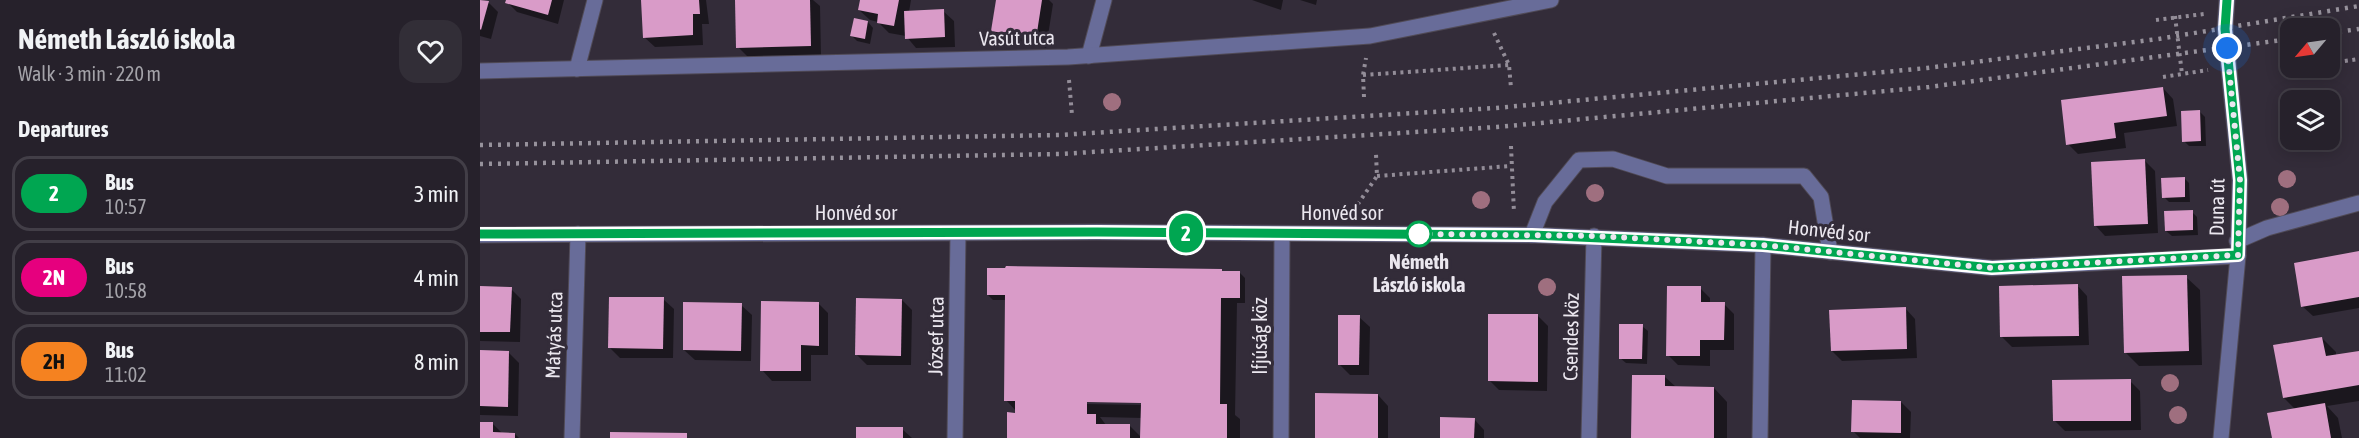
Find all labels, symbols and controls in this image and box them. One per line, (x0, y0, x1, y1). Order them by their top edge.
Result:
north arrow (2280, 18, 2340, 78)
map controls (2280, 18, 2340, 150)
button: heart (399, 20, 462, 83)
text: Németh László iskola (18, 23, 235, 55)
street label: Vasút utca (979, 25, 1055, 50)
your location (2212, 33, 2242, 63)
text: Walk · 3 min · 220 m (18, 62, 161, 85)
button: layers (2280, 90, 2340, 150)
text: Departures (18, 116, 108, 142)
text: Bus (105, 169, 134, 195)
street label: Duna út (2204, 178, 2229, 236)
text: 2 (49, 181, 59, 205)
text: 3 min (414, 181, 459, 207)
text: 10:57 (105, 195, 147, 218)
street label: Honvéd sor (815, 201, 898, 224)
street label: Honvéd sor (1301, 201, 1384, 224)
line badge: 2 (1166, 214, 1206, 252)
street label: Honvéd sor (1787, 215, 1872, 246)
text: 2 (1181, 221, 1191, 245)
marker: Németh László iskola (1406, 221, 1432, 247)
place label: Németh László iskola (1373, 250, 1465, 296)
text: Bus (105, 253, 134, 279)
text: 2N (43, 265, 65, 289)
text: 4 min (414, 265, 459, 291)
text: 10:58 (105, 279, 147, 302)
street label: Mátyás utca (540, 291, 567, 379)
street label: Csendes köz (1558, 293, 1583, 381)
street label: József utca (923, 296, 948, 376)
street label: Ifjúság köz (1248, 297, 1271, 375)
text: Bus (105, 337, 134, 363)
text: 2H (43, 349, 65, 373)
text: 8 min (414, 349, 459, 375)
text: 11:02 (105, 363, 147, 386)

